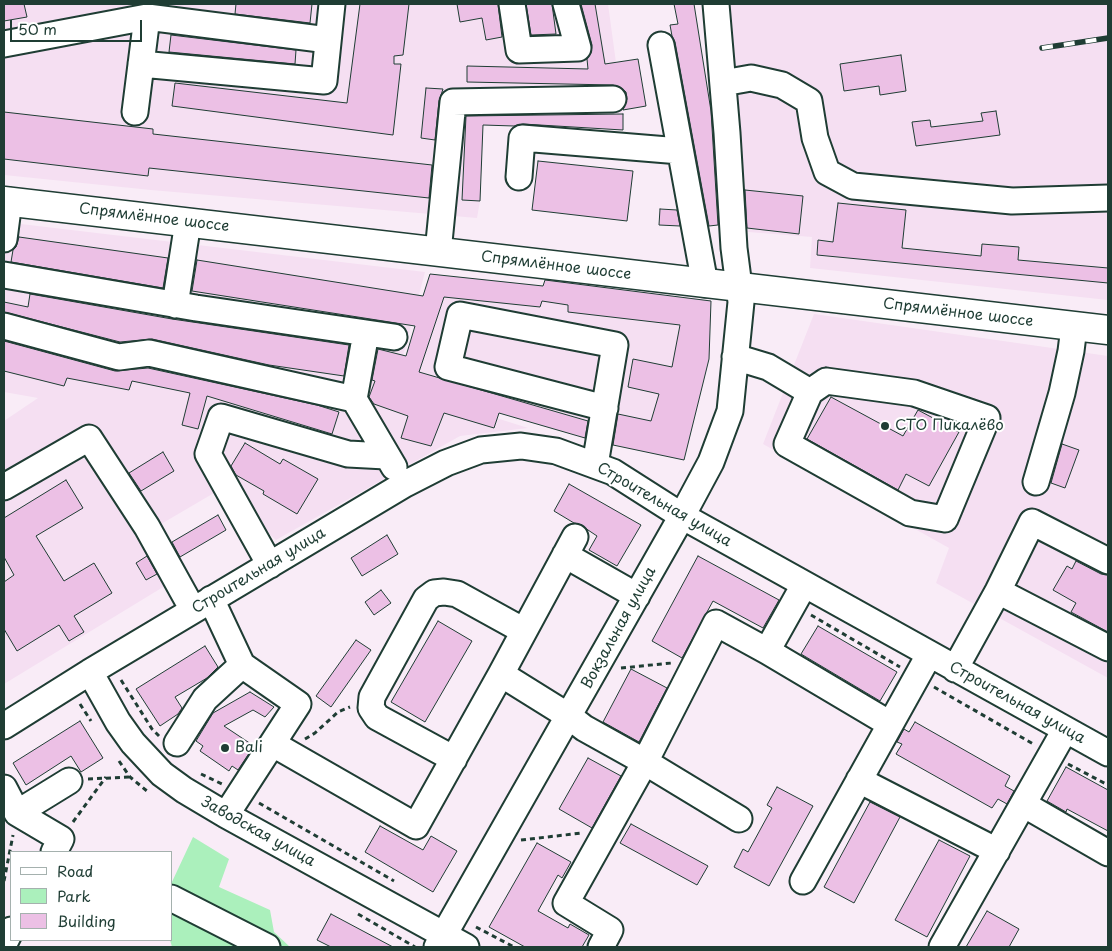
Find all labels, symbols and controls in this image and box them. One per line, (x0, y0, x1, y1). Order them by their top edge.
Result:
scale bar (12, 10, 145, 42)
text: 50 m (18, 17, 57, 40)
street label: Спрямлённое шоссе (78, 200, 230, 236)
street label: Спрямлённое шоссе (480, 248, 632, 284)
street label: Спрямлённое шоссе (882, 295, 1034, 331)
place label: СТО Пикалёво (895, 417, 1004, 435)
marker: СТО Пикалёво (879, 420, 891, 432)
street label: Строительная улица (594, 459, 734, 551)
street label: Строительная улица (189, 524, 329, 618)
street label: Вокзальная улица (578, 564, 660, 692)
street label: Строительная улица (946, 658, 1088, 748)
place label: Bali (235, 739, 263, 757)
marker: Bali (219, 742, 231, 754)
street label: Заводская улица (198, 793, 318, 871)
legend (10, 851, 172, 941)
text: Road (57, 859, 93, 882)
text: Park (57, 884, 91, 907)
text: Building (57, 909, 116, 932)

